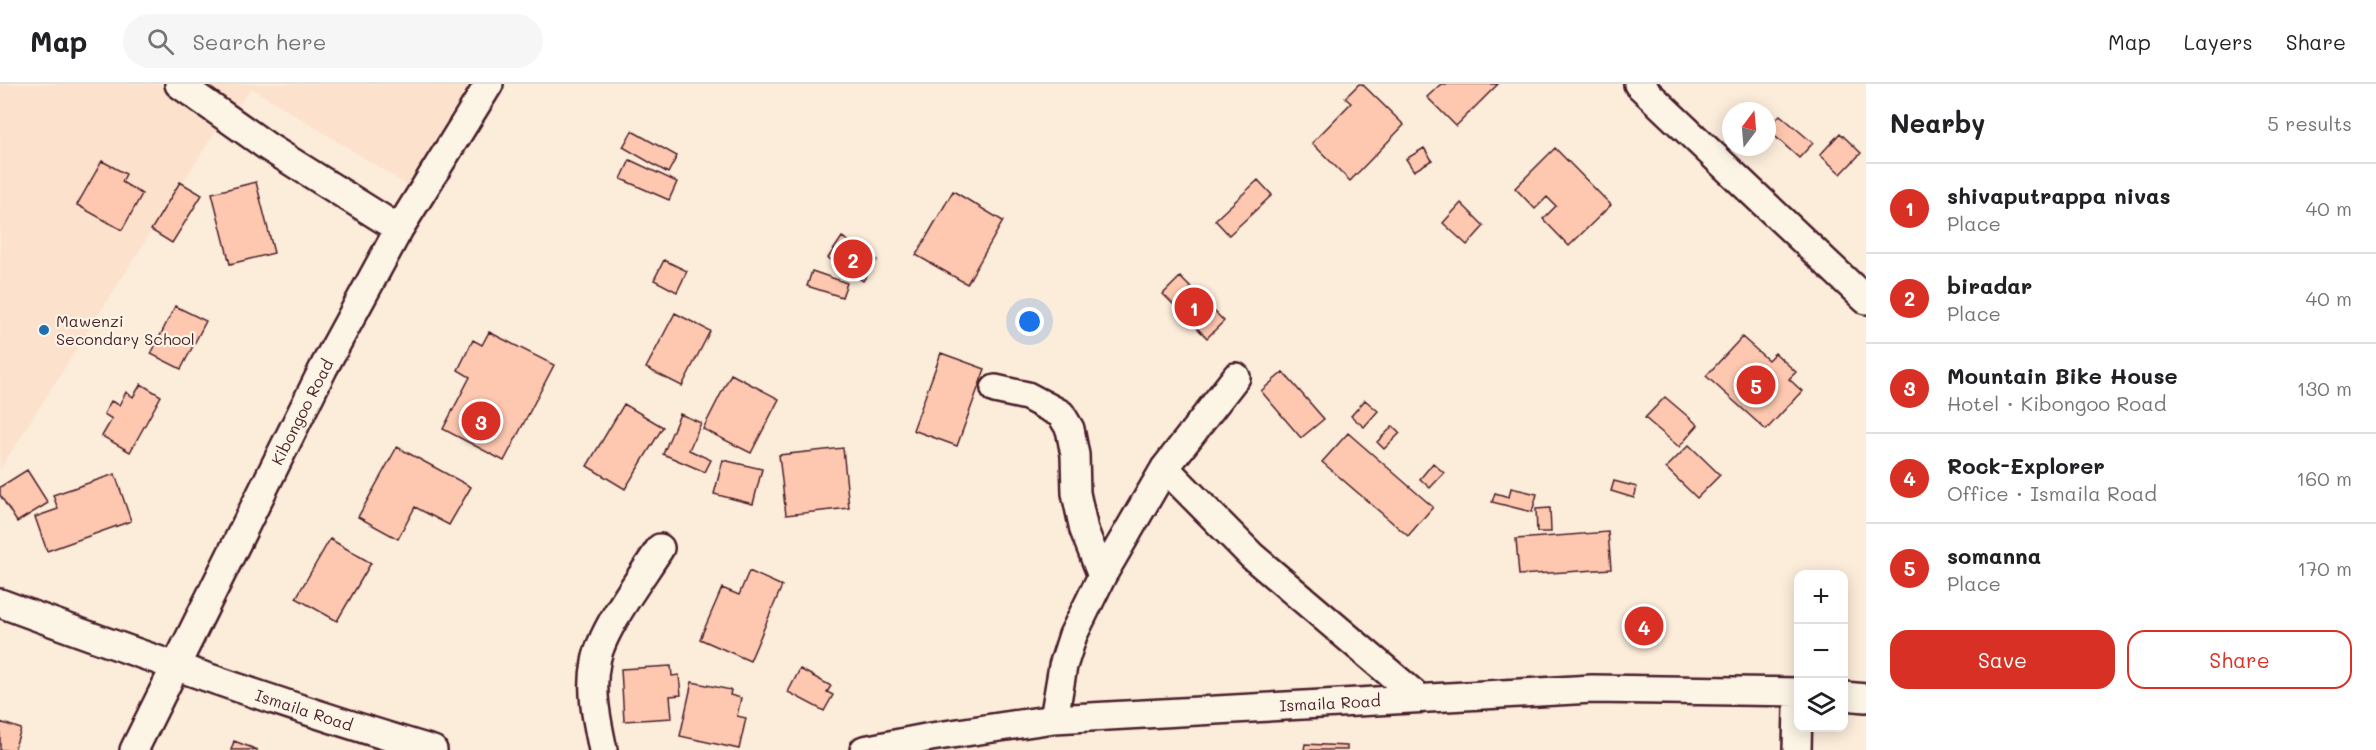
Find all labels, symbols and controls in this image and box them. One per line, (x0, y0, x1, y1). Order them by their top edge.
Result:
search box (123, 14, 543, 68)
text: Map (30, 23, 87, 59)
icon: search (144, 25, 177, 58)
text: Search here (192, 27, 326, 56)
text: Map (2108, 28, 2151, 55)
text: Layers (2184, 28, 2253, 55)
text: Share (2286, 28, 2346, 55)
north arrow (1722, 102, 1776, 156)
text: Nearby (1890, 106, 1985, 140)
text: 5 results (2267, 110, 2352, 136)
text: shivaputrappa nivas (1947, 181, 2171, 210)
text: 1 (1905, 195, 1914, 221)
text: 40 m (2306, 195, 2352, 221)
text: Place (1947, 210, 2001, 236)
pin: 2 (834, 236, 872, 282)
text: biradar (1947, 271, 2032, 300)
pin: 1 (1174, 284, 1214, 330)
text: 2 (1904, 285, 1915, 311)
text: 40 m (2306, 285, 2352, 311)
text: Place (1947, 300, 2001, 326)
your location (1015, 307, 1044, 336)
place label: Mawenzi Secondary School (56, 310, 195, 349)
marker: Mawenzi Secondary School (37, 323, 51, 337)
street label: Kibongoo Road (266, 355, 337, 468)
text: Mountain Bike House (1947, 361, 2178, 390)
pin: 5 (1736, 362, 1776, 408)
text: 3 (1904, 375, 1916, 401)
text: 130 m (2297, 375, 2352, 401)
text: Hotel · Kibongoo Road (1947, 390, 2166, 416)
pin: 3 (462, 398, 500, 444)
text: Rock-Explorer (1947, 451, 2105, 480)
text: 4 (1903, 465, 1916, 491)
text: 160 m (2296, 465, 2352, 491)
text: Office · Ismaila Road (1947, 480, 2157, 506)
text: somanna (1947, 541, 2041, 570)
text: 5 (1904, 555, 1915, 581)
text: 170 m (2297, 555, 2352, 581)
map controls (1794, 570, 1848, 732)
button: + (1794, 570, 1848, 624)
text: Place (1947, 570, 2001, 596)
pin: 4 (1624, 604, 1664, 648)
button: − (1794, 624, 1848, 678)
button: Save (1890, 630, 2115, 689)
button: Share (2127, 630, 2352, 689)
button: layers (1794, 678, 1848, 732)
street label: Ismaila Road (253, 684, 356, 735)
street label: Ismaila Road (1279, 689, 1381, 716)

